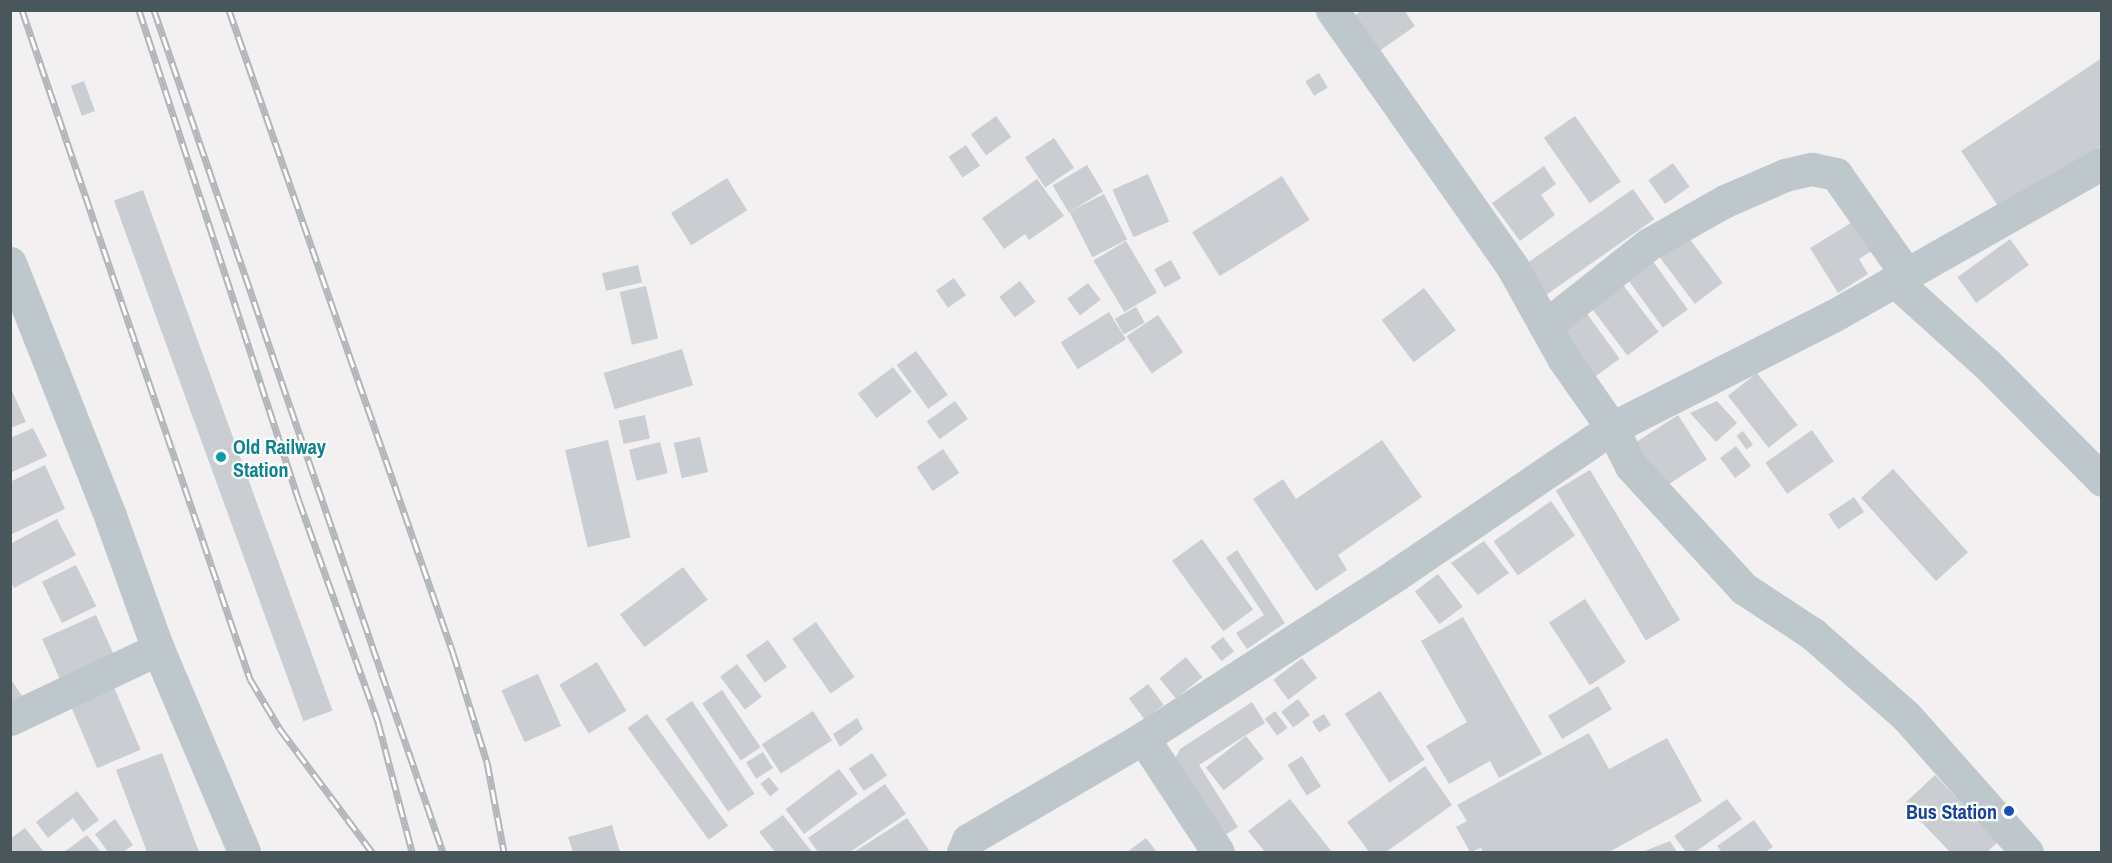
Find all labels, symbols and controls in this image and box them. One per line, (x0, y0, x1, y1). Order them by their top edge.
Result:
place label: Old Railway Station (233, 434, 326, 481)
marker: Old Railway Station (214, 450, 228, 464)
place label: Bus Station (1906, 799, 1997, 823)
marker: Bus Station (2002, 804, 2016, 818)

